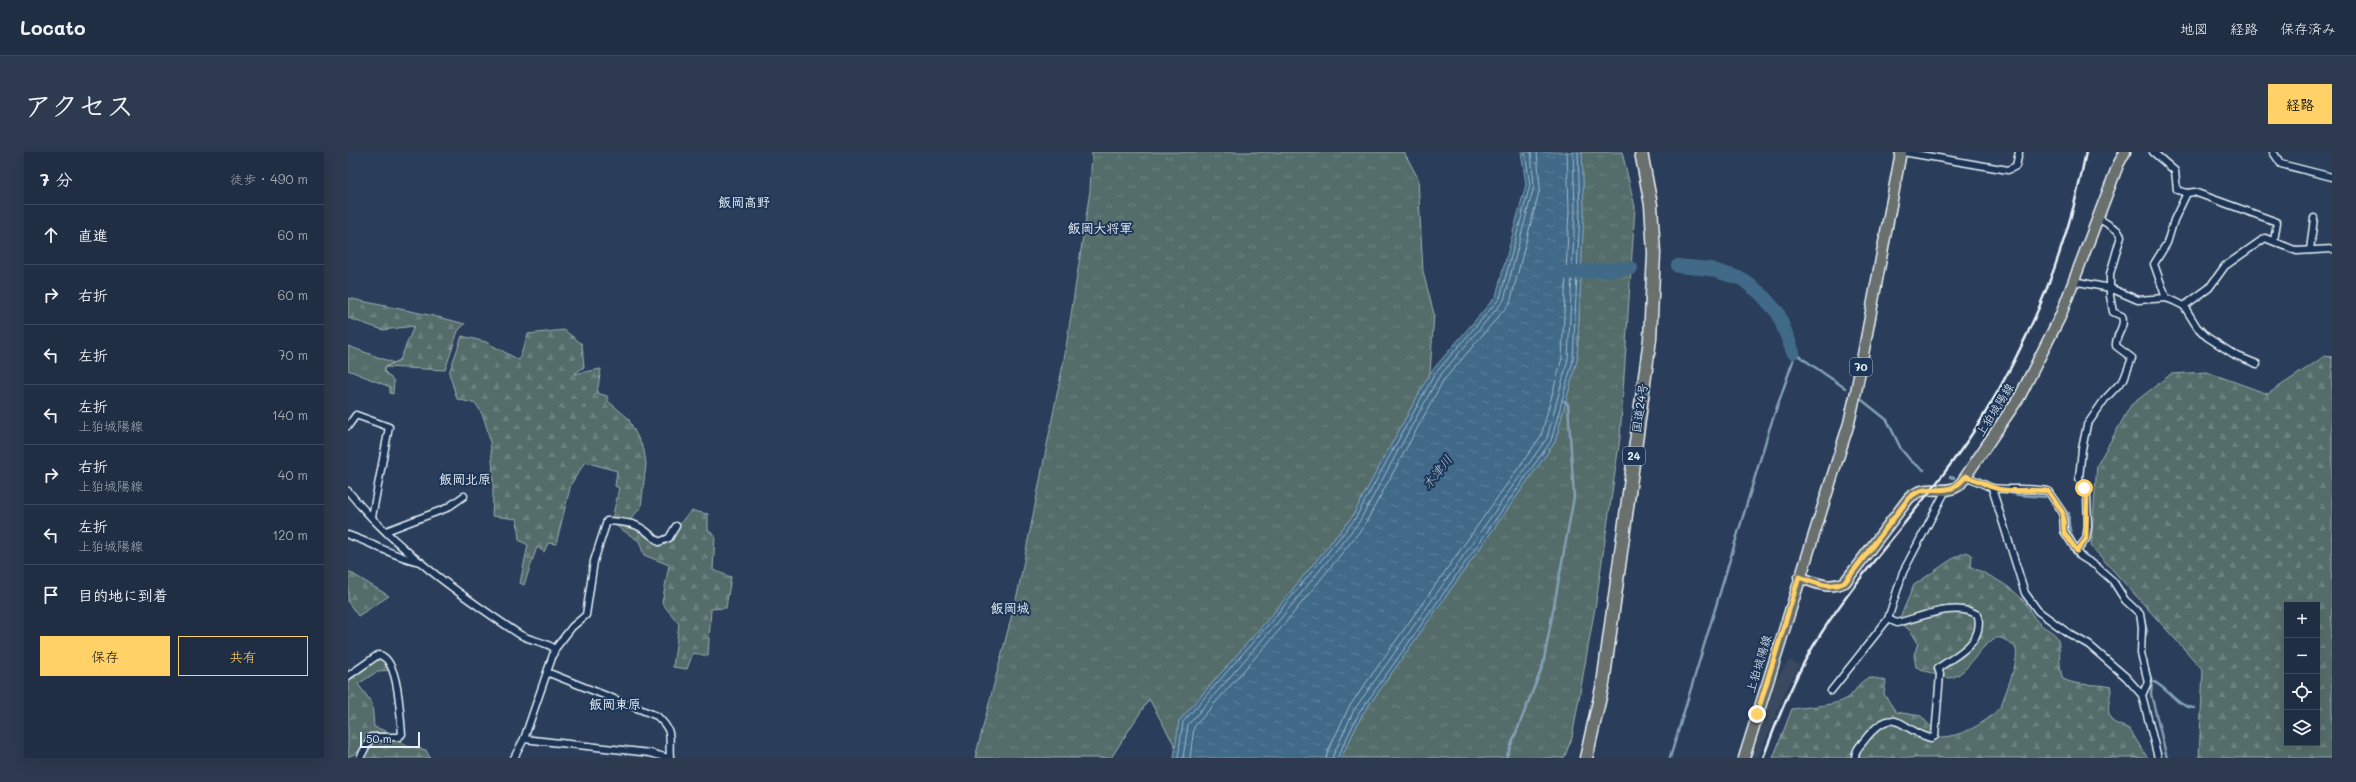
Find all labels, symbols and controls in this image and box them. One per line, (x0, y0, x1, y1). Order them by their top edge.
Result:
text: Locato (20, 15, 86, 40)
text: 地図 (2180, 19, 2208, 38)
text: 経路 (2230, 19, 2258, 38)
text: 保存済み (2280, 19, 2336, 38)
button: 経路 (2268, 84, 2332, 124)
text: アクセス (24, 87, 134, 123)
text: 7 分 (40, 168, 73, 190)
text: 徒歩 · 490 m (230, 170, 308, 187)
district label: 飯岡高野 (718, 193, 770, 210)
district label: 飯岡大将軍 (1067, 219, 1133, 236)
icon: ahead (40, 224, 62, 246)
text: 直進 (78, 225, 108, 245)
text: 60 m (278, 226, 308, 243)
icon: right (40, 284, 62, 306)
text: 右折 (78, 285, 108, 305)
text: 60 m (278, 286, 308, 303)
icon: left (40, 344, 62, 366)
text: 左折 (78, 345, 108, 365)
text: 70 m (278, 346, 308, 363)
road number: 70 (1850, 358, 1872, 376)
street label: 上狛城陽線 (1971, 380, 2017, 439)
street label: 国道24号 (1628, 382, 1650, 434)
text: 左折 (78, 396, 108, 416)
icon: left (40, 404, 62, 426)
text: 140 m (272, 406, 308, 423)
text: 上狛城陽線 (78, 417, 143, 434)
road number: 24 (1623, 447, 1645, 465)
water label: 木津川 (1418, 451, 1455, 492)
text: 右折 (78, 456, 108, 476)
icon: right (40, 464, 62, 486)
text: 40 m (278, 466, 308, 483)
district label: 飯岡北原 (439, 470, 491, 487)
text: 上狛城陽線 (78, 477, 143, 494)
route start (2075, 479, 2093, 497)
text: 左折 (78, 516, 108, 536)
icon: left (40, 524, 62, 546)
text: 120 m (272, 526, 308, 543)
text: 上狛城陽線 (78, 537, 143, 554)
icon: arrive (40, 584, 62, 606)
text: 目的地に到着 (78, 585, 168, 605)
district label: 飯岡城 (990, 599, 1030, 616)
map controls (2284, 602, 2320, 746)
button: + (2284, 602, 2320, 638)
street label: 上狛城陽線 (1742, 633, 1774, 695)
button: 保存 (40, 636, 170, 676)
button: 共有 (178, 636, 308, 676)
button: − (2284, 638, 2320, 674)
button: locate (2284, 674, 2320, 710)
district label: 飯岡東原 (589, 695, 641, 712)
route end (1748, 705, 1766, 723)
button: layers (2284, 710, 2320, 746)
scale bar (360, 730, 420, 749)
text: 50 m (366, 731, 392, 746)

